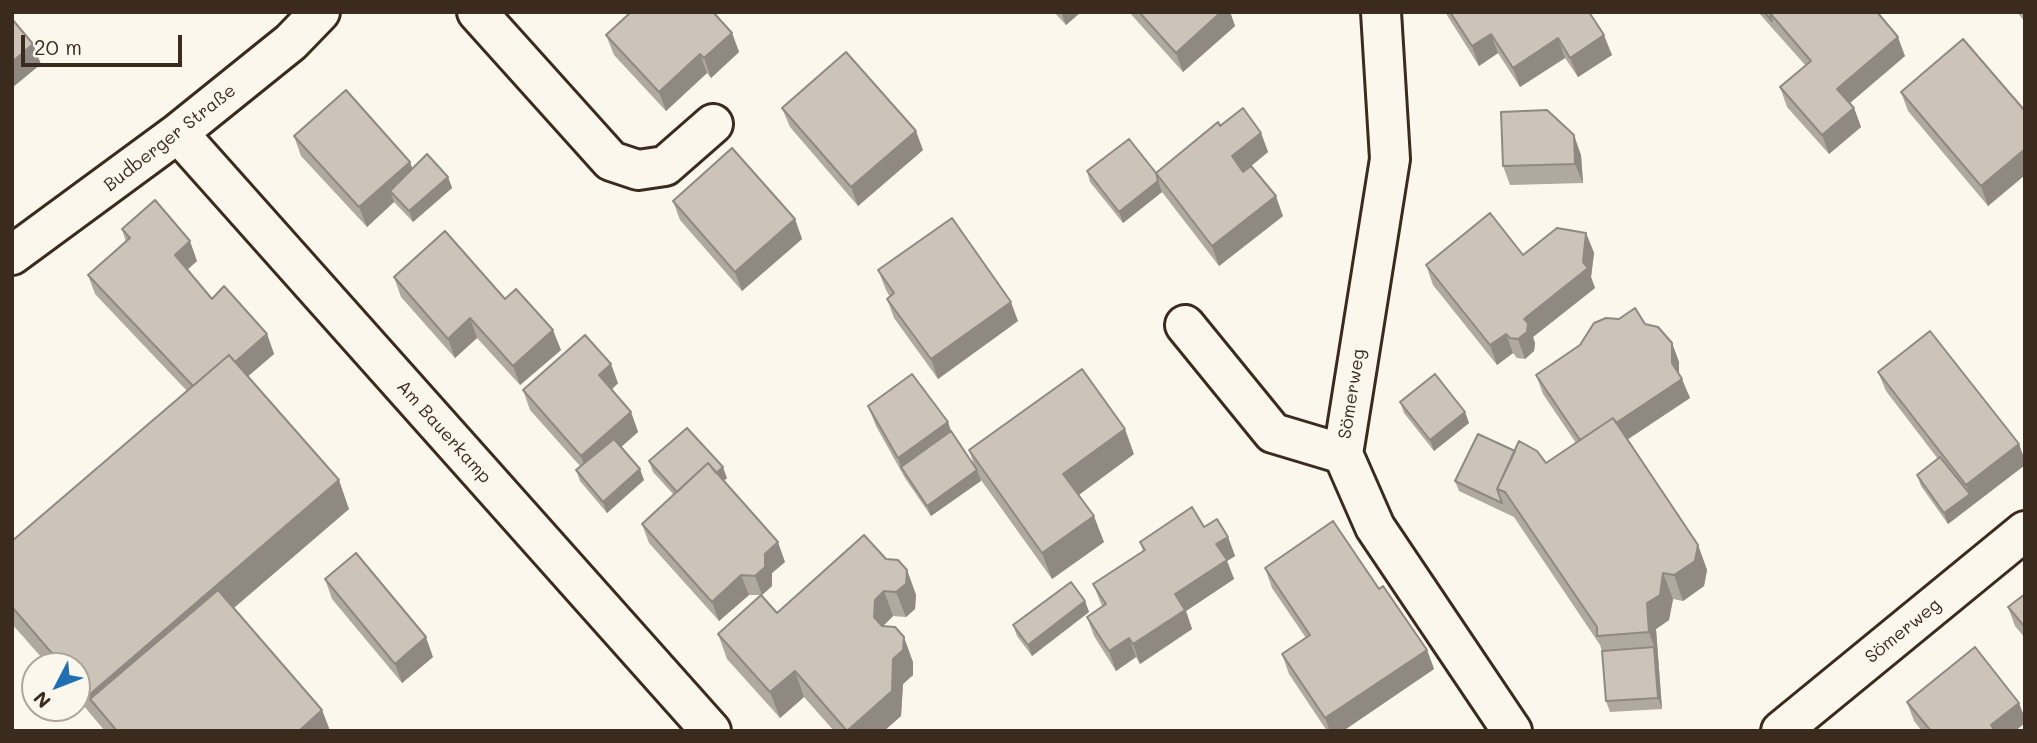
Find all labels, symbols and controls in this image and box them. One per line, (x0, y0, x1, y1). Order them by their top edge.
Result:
scale bar (24, 21, 186, 65)
text: 20 m (34, 33, 82, 60)
street label: Budberger Straße (100, 80, 240, 196)
street label: Sömerweg (1334, 347, 1370, 441)
street label: Am Bauerkamp (392, 376, 496, 488)
street label: Sömerweg (1861, 594, 1945, 668)
north arrow (21, 652, 91, 722)
text: N (27, 686, 56, 714)

